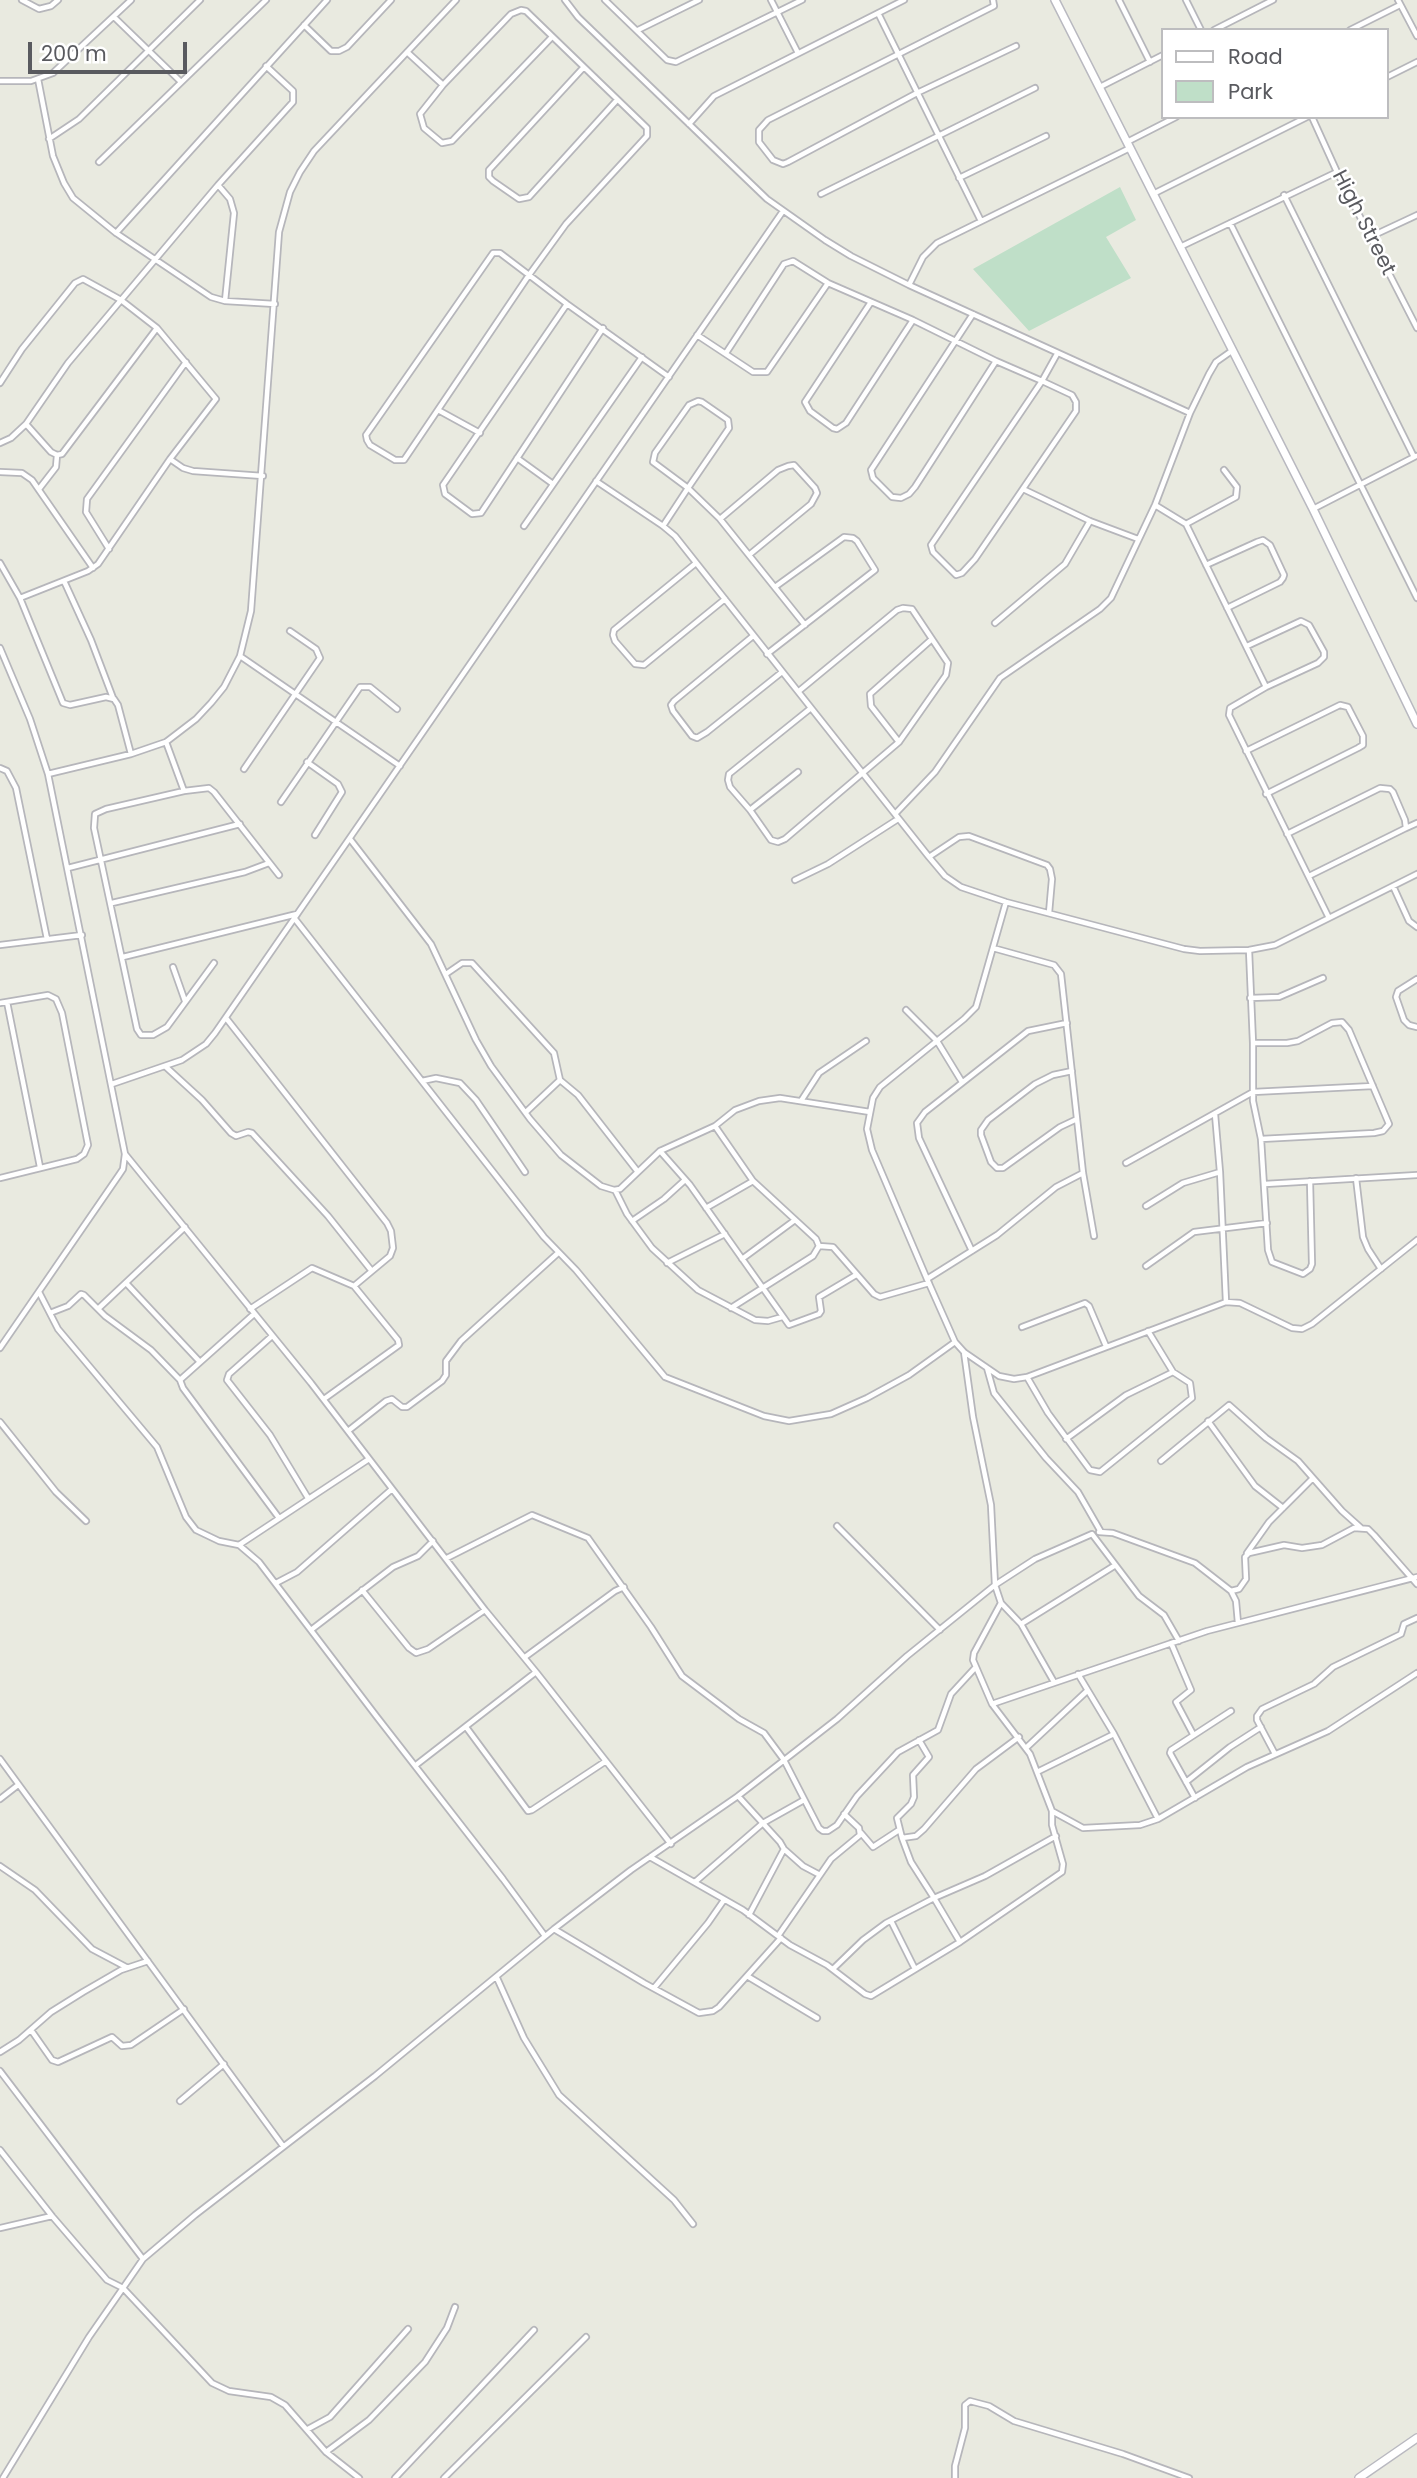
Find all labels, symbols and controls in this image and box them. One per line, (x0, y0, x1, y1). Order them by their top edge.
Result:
scale bar (32, 28, 191, 72)
legend (1162, 28, 1389, 119)
text: 200 m (41, 39, 107, 68)
text: Road (1228, 42, 1283, 71)
text: Park (1228, 77, 1273, 106)
street label: High Street (1326, 166, 1400, 280)

